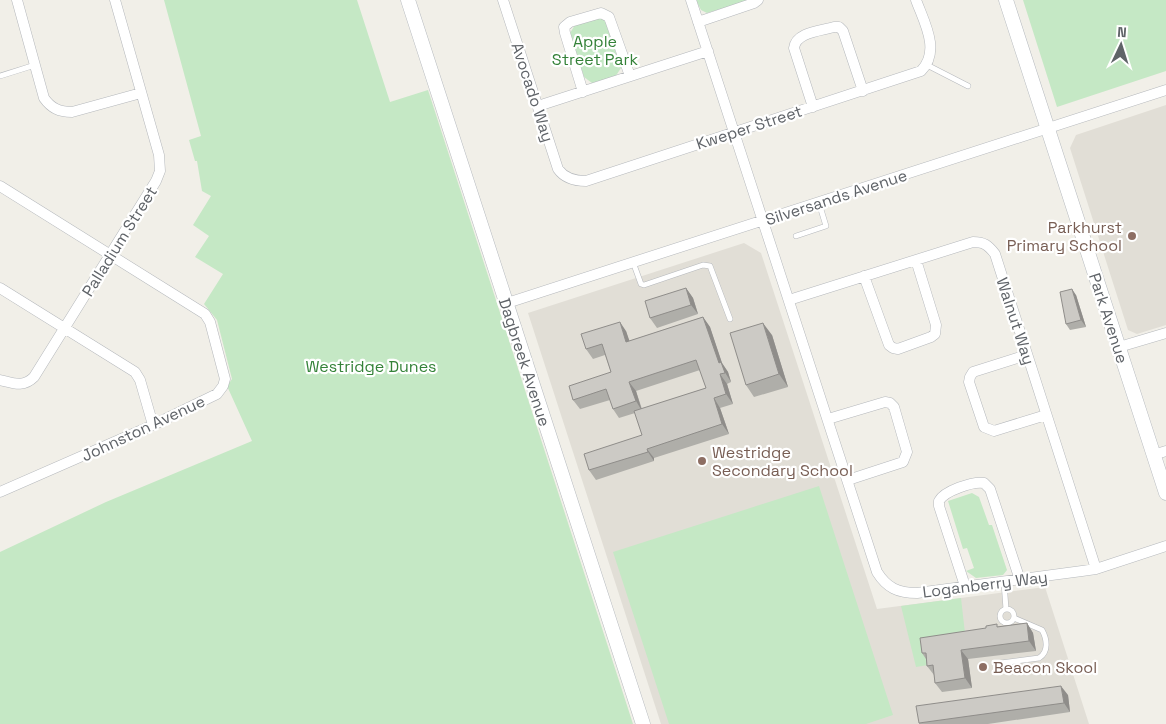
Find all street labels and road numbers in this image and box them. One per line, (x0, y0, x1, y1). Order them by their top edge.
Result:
street label: Avocado Way (507, 40, 558, 145)
street label: Kweper Street (693, 100, 805, 155)
street label: Silversands Avenue (763, 165, 910, 230)
street label: Palladium Street (77, 182, 162, 300)
street label: Park Avenue (1084, 270, 1133, 366)
street label: Walnut Way (992, 275, 1039, 367)
street label: Dagbreek Avenue (494, 295, 555, 429)
street label: Johnston Avenue (78, 391, 208, 466)
street label: Loganberry Way (921, 566, 1049, 603)

